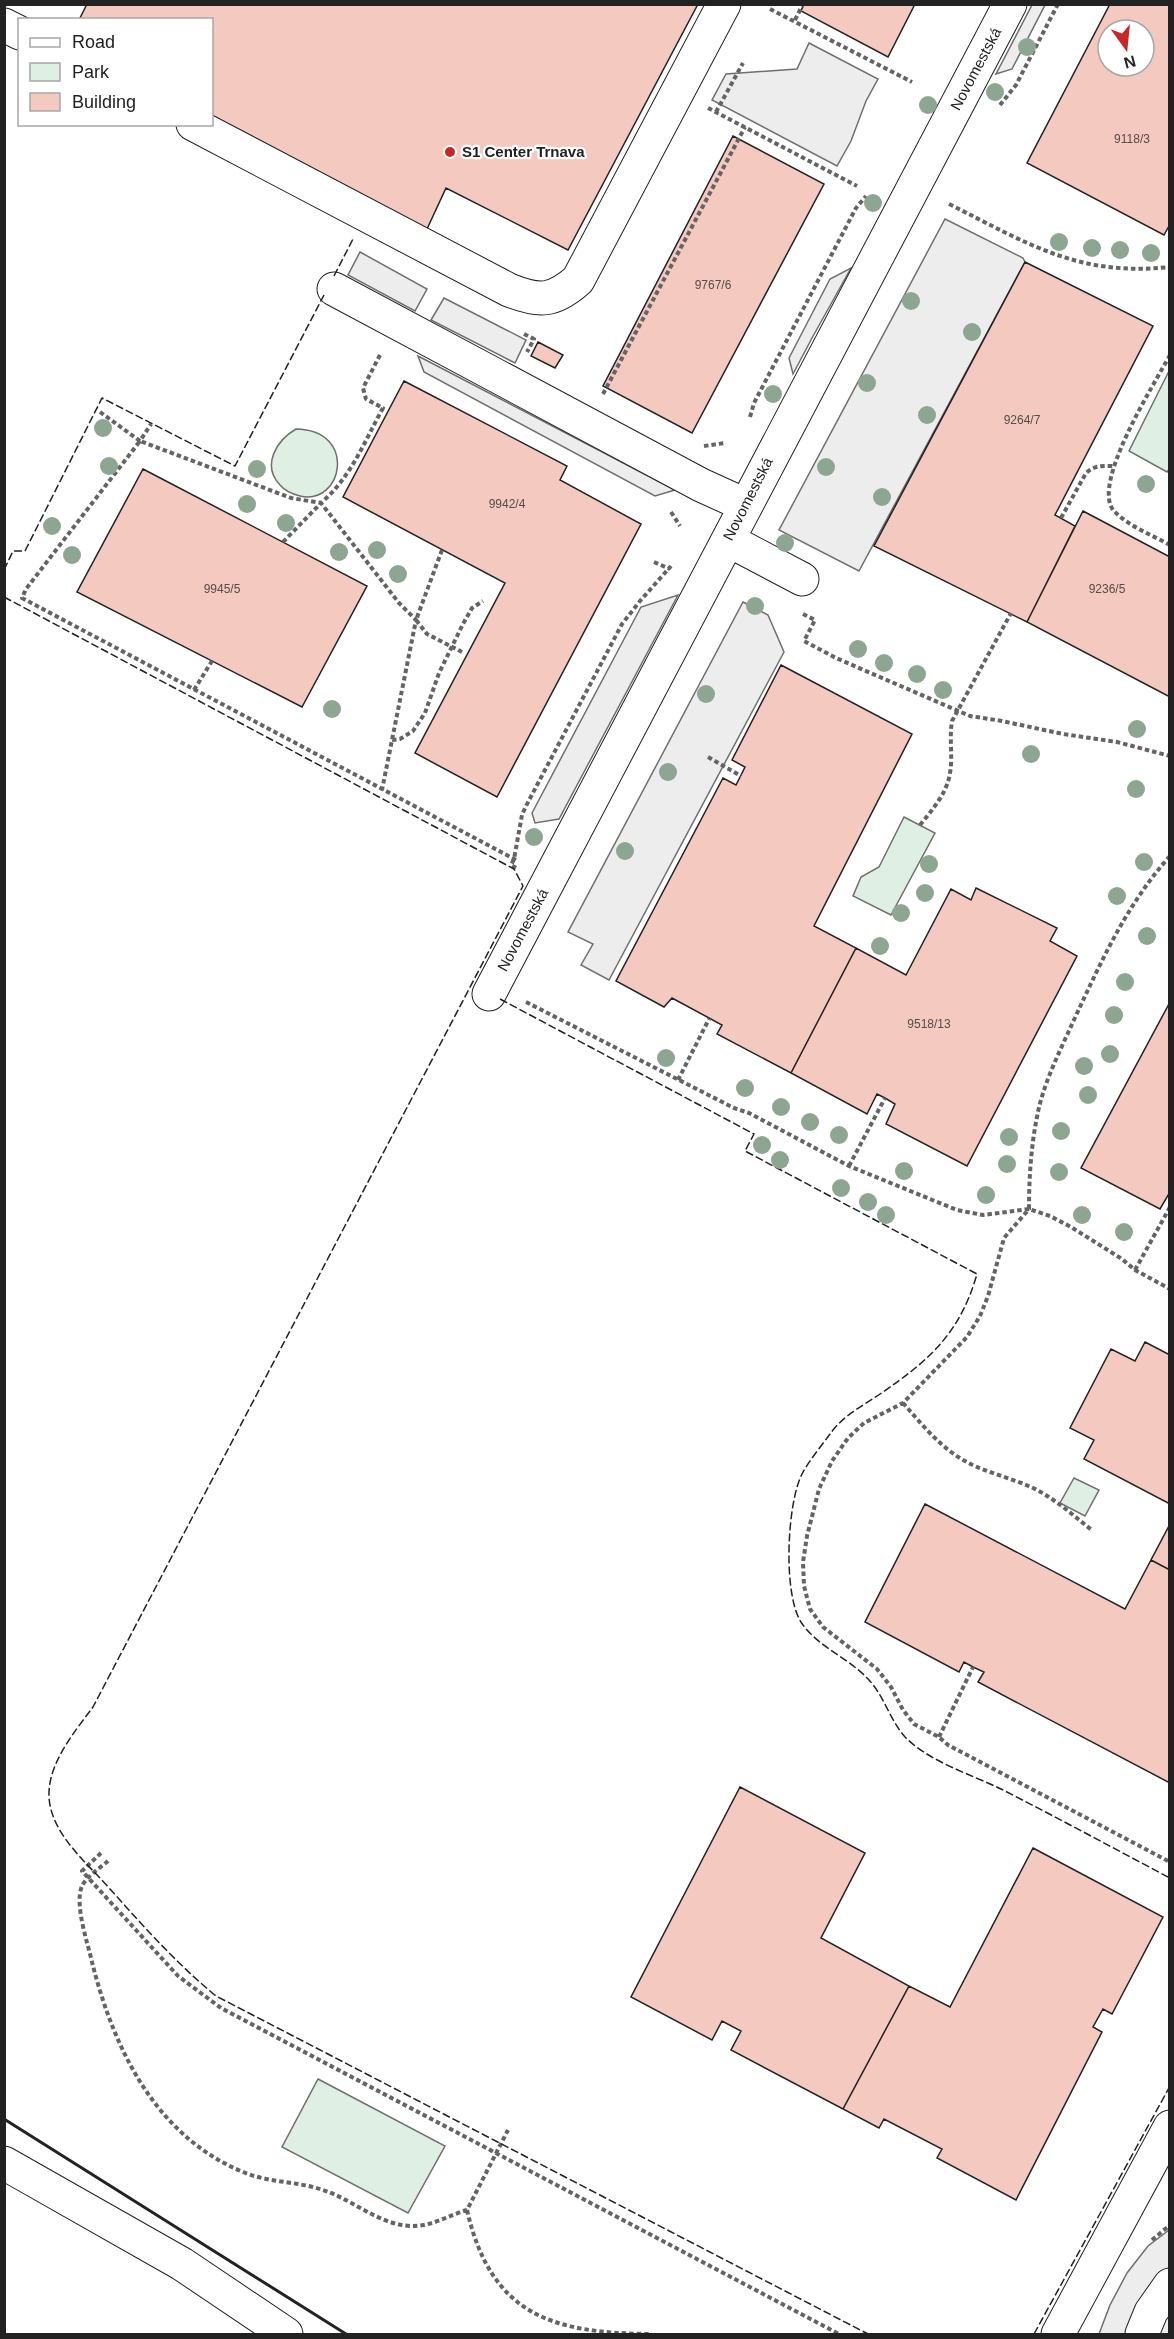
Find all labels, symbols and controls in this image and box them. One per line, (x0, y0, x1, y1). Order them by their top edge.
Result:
legend (18, 18, 213, 126)
north arrow (1096, 18, 1156, 78)
street label: Novomestská (947, 24, 1005, 113)
text: Road (72, 32, 115, 52)
text: N (1122, 52, 1138, 72)
text: Park (72, 62, 110, 82)
text: Building (72, 92, 136, 112)
house number: 9118/3 (1114, 132, 1150, 146)
place label: S1 Center Trnava (462, 143, 585, 160)
marker: S1 Center Trnava (443, 145, 457, 159)
house number: 9767/6 (695, 278, 732, 292)
house number: 9264/7 (1004, 413, 1041, 427)
street label: Novomestská (719, 454, 776, 543)
house number: 9942/4 (489, 497, 526, 511)
house number: 9945/5 (204, 582, 241, 596)
house number: 9236/5 (1089, 582, 1126, 596)
street label: Novomestská (494, 885, 552, 974)
house number: 9518/13 (907, 1017, 951, 1031)

